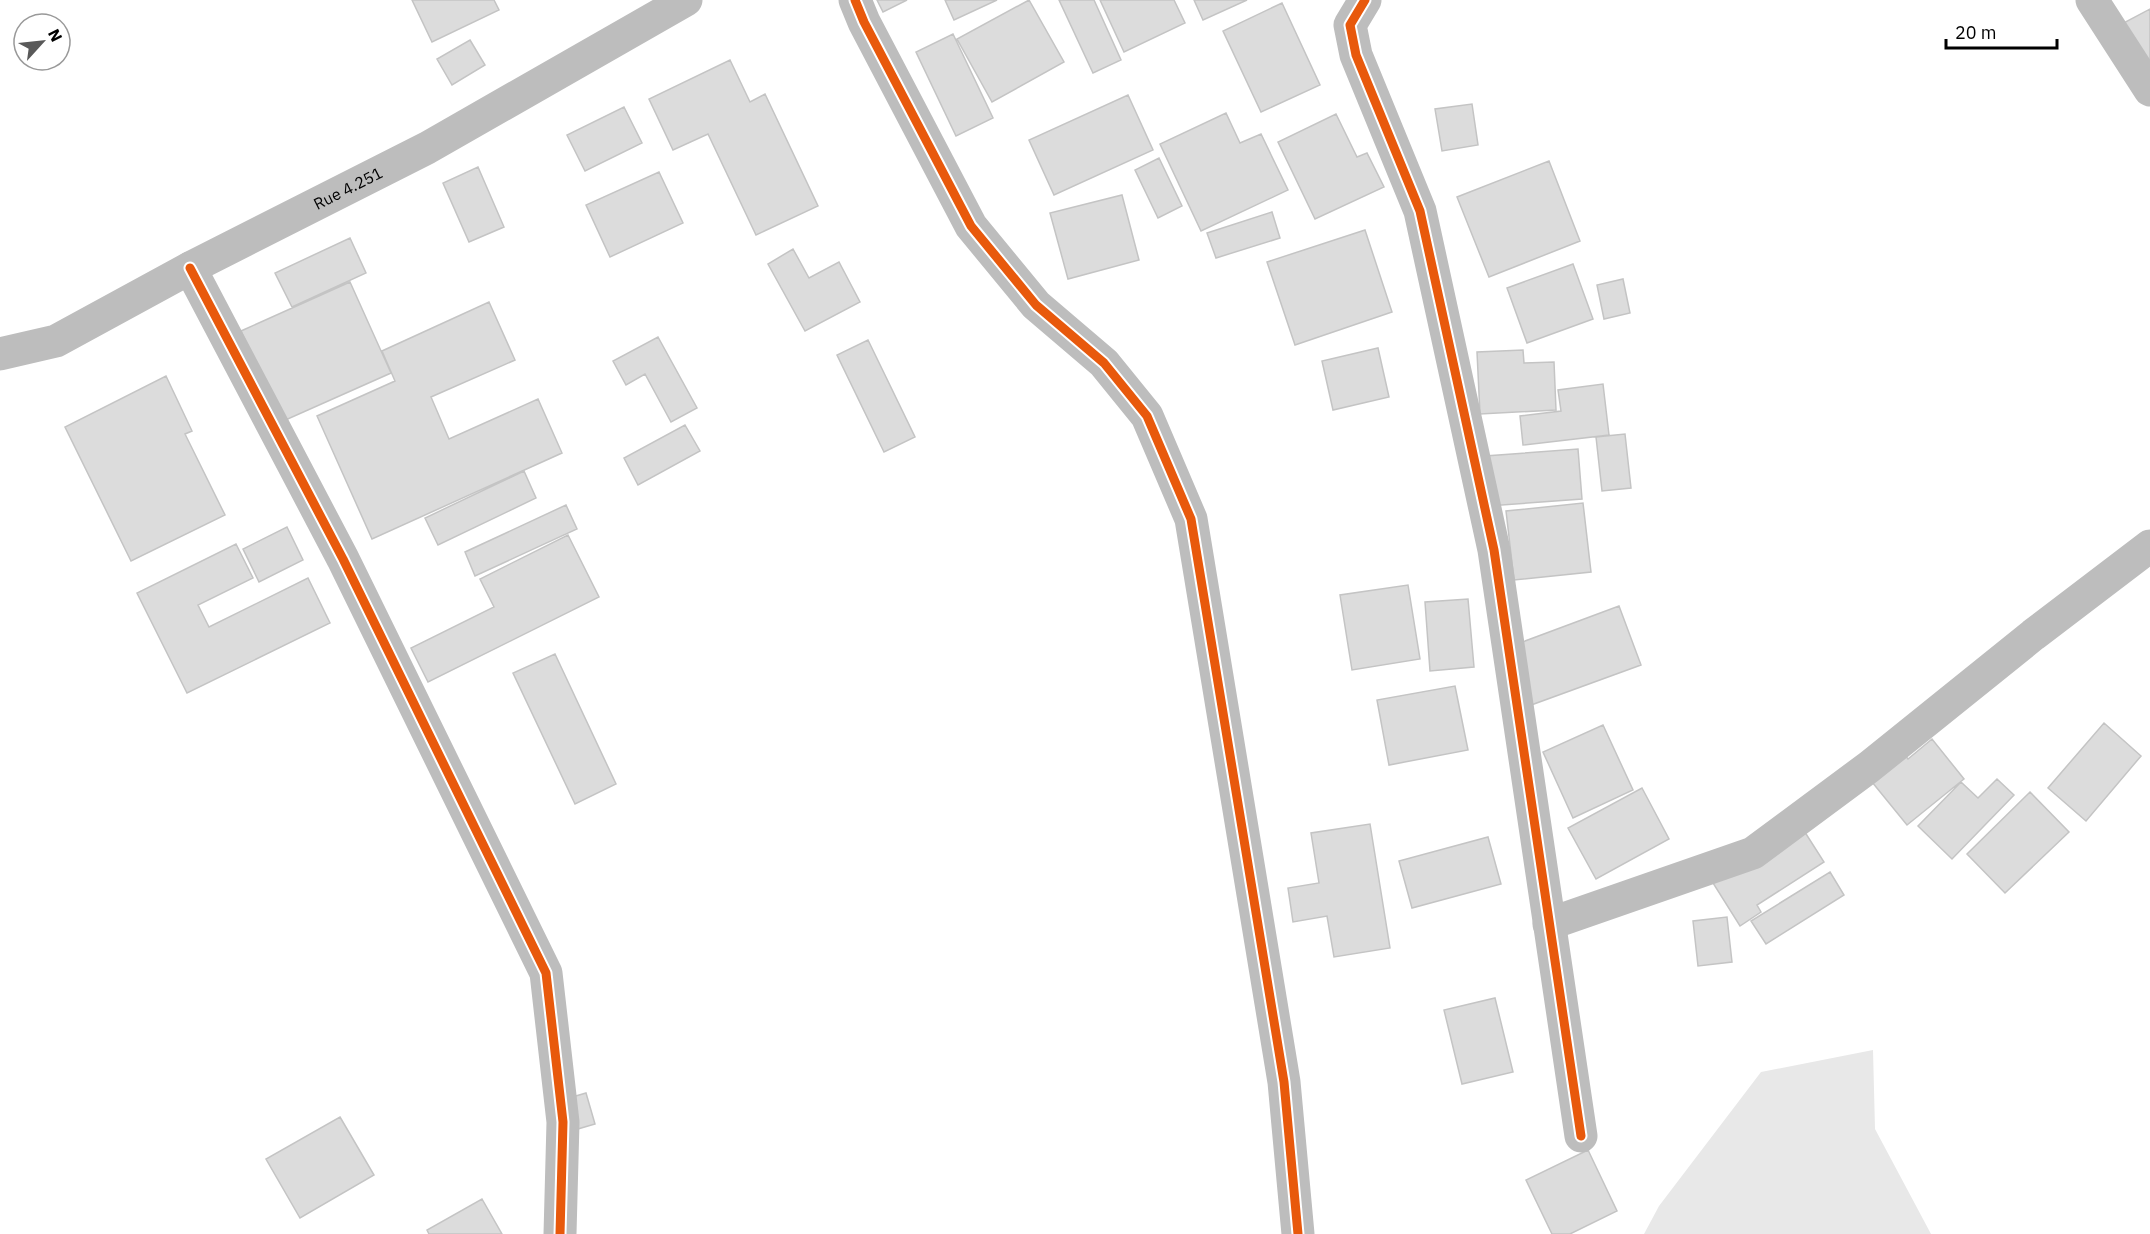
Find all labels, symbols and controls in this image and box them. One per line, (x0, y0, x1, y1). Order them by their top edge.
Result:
north arrow (12, 12, 72, 72)
scale bar (1946, 12, 2057, 50)
text: 20 m (1955, 21, 1997, 44)
text: N (44, 25, 67, 45)
street label: Rue 4.251 (310, 162, 386, 214)

